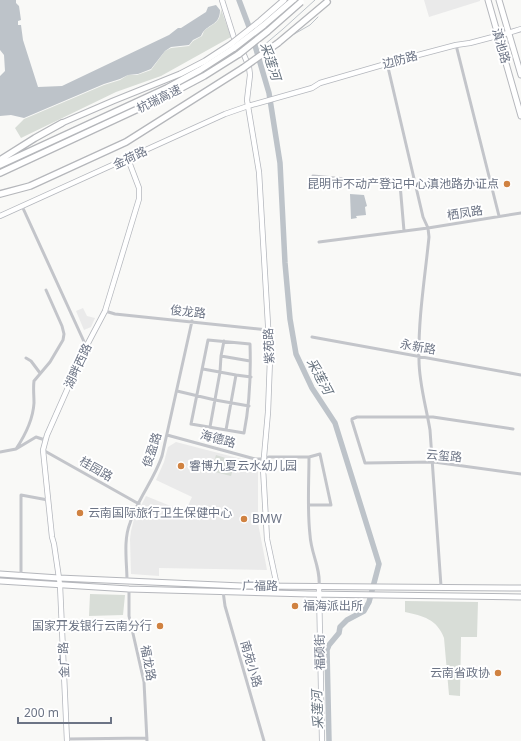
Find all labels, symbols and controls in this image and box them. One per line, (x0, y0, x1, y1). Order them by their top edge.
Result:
street label: 滇池路 (488, 26, 515, 66)
water label: 采莲河 (256, 40, 287, 85)
street label: 边防路 (380, 47, 419, 72)
street label: 杭瑞高速 (133, 80, 184, 117)
street label: 金荷路 (110, 142, 150, 173)
place label: 昆明市不动产登记中心滇池路办证点 (307, 175, 499, 192)
marker: 昆明市不动产登记中心滇池路办证点 (502, 179, 512, 189)
street label: 栖凤路 (446, 201, 484, 224)
street label: 俊龙路 (169, 301, 207, 322)
street label: 紫苑路 (259, 328, 278, 364)
street label: 永新路 (399, 335, 437, 358)
street label: 湖畔西路 (60, 340, 95, 391)
water label: 采莲河 (303, 355, 339, 400)
street label: 海德路 (199, 426, 238, 451)
street label: 俊盈路 (138, 430, 165, 470)
street label: 云玺路 (425, 445, 463, 466)
street label: 桂园路 (76, 452, 116, 485)
place label: 睿博九夏云水幼儿园 (189, 457, 297, 474)
marker: 睿博九夏云水幼儿园 (176, 461, 186, 471)
place label: 云南国际旅行卫生保健中心 (88, 504, 232, 521)
marker: 云南国际旅行卫生保健中心 (75, 508, 85, 518)
place label: BMW (252, 510, 282, 527)
marker: BMW (239, 514, 249, 524)
street label: 广福路 (242, 577, 278, 594)
place label: 福海派出所 (303, 597, 363, 614)
marker: 福海派出所 (290, 601, 300, 611)
place label: 国家开发银行云南分行 (32, 617, 152, 634)
marker: 国家开发银行云南分行 (155, 621, 165, 631)
street label: 福硕街 (311, 634, 328, 670)
street label: 南苑小路 (237, 638, 266, 689)
street label: 金广路 (54, 642, 73, 678)
street label: 福龙路 (137, 644, 160, 682)
place label: 云南省政协 (430, 664, 490, 681)
marker: 云南省政协 (493, 668, 503, 678)
water label: 采莲河 (307, 687, 327, 730)
scale bar (18, 699, 111, 725)
text: 200 m (24, 704, 59, 721)

